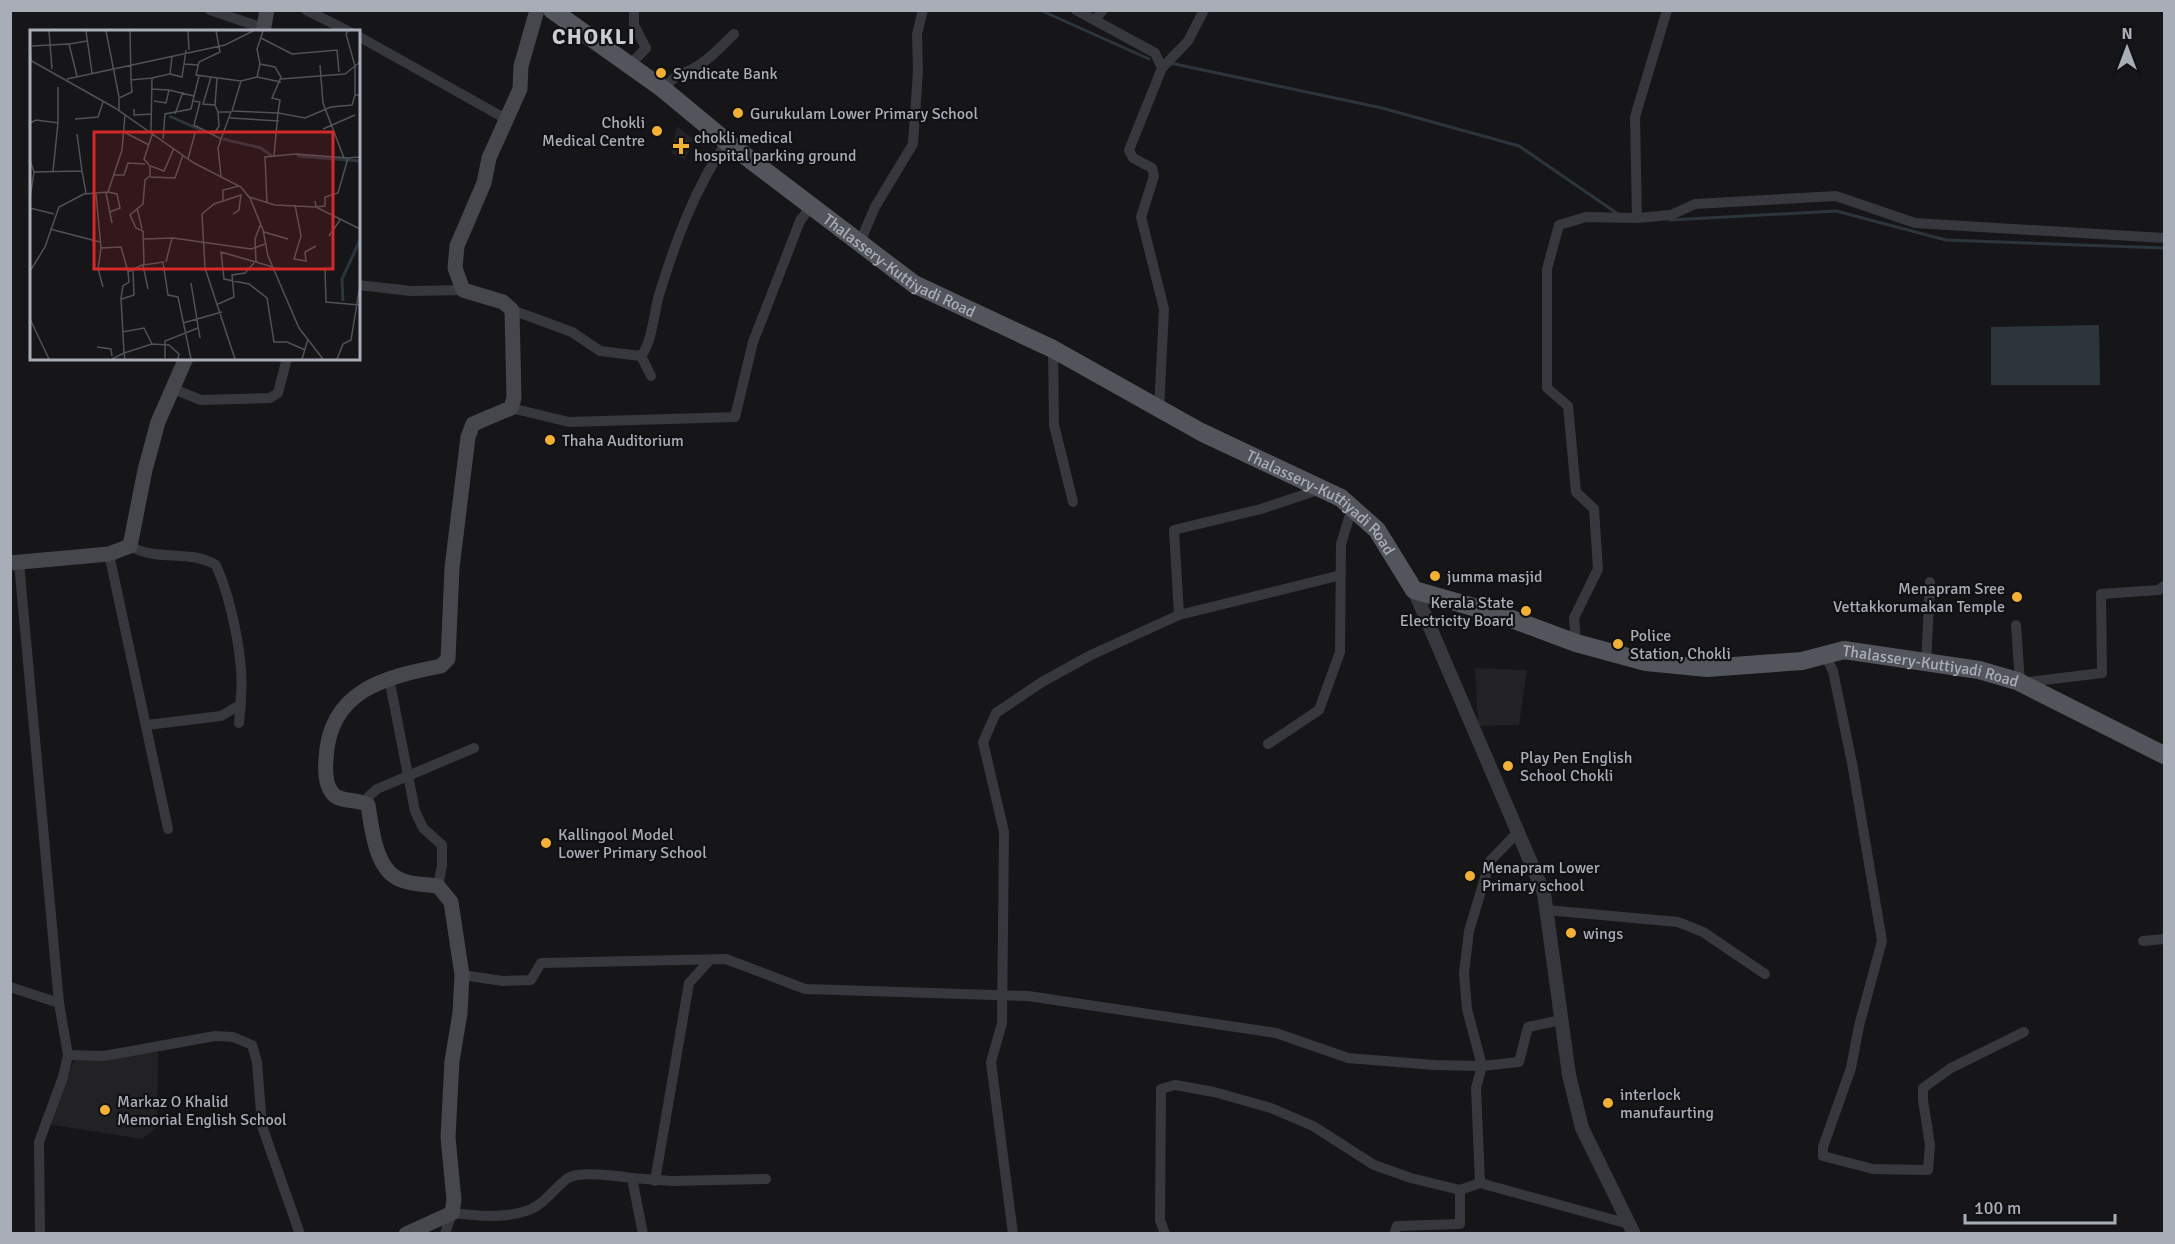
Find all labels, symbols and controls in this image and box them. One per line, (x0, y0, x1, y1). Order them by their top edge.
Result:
north arrow (2097, 18, 2157, 78)
district label: CHOKLI (552, 23, 636, 50)
text: N (2121, 24, 2133, 44)
inset map (30, 30, 360, 360)
place label: Syndicate Bank (673, 64, 778, 84)
marker: Syndicate Bank (654, 66, 668, 80)
place label: Gurukulam Lower Primary School (750, 104, 978, 124)
marker: Gurukulam Lower Primary School (731, 106, 745, 120)
place label: Chokli Medical Centre (542, 113, 645, 151)
marker: Chokli Medical Centre (650, 124, 664, 138)
place label: chokli medical hospital parking ground (694, 128, 856, 166)
marker: chokli medical hospital parking ground (672, 137, 690, 155)
street label: Thalassery-Kuttiyadi Road (819, 209, 979, 322)
place label: Thaha Auditorium (562, 431, 684, 451)
marker: Thaha Auditorium (543, 433, 557, 447)
street label: Thalassery-Kuttiyadi Road (1243, 446, 1399, 559)
place label: jumma masjid (1447, 567, 1543, 587)
marker: jumma masjid (1428, 569, 1442, 583)
place label: Menapram Sree Vettakkorumakan Temple (1833, 579, 2005, 617)
marker: Menapram Sree Vettakkorumakan Temple (2010, 590, 2024, 604)
place label: Kerala State Electricity Board (1400, 593, 1514, 631)
marker: Kerala State Electricity Board (1519, 604, 1533, 618)
place label: Police Station, Chokli (1630, 626, 1731, 664)
marker: Police Station, Chokli (1611, 637, 1625, 651)
street label: Thalassery-Kuttiyadi Road (1841, 641, 2021, 692)
place label: Play Pen English School Chokli (1520, 748, 1633, 786)
marker: Play Pen English School Chokli (1501, 759, 1515, 773)
place label: Kallingool Model Lower Primary School (558, 825, 707, 863)
marker: Kallingool Model Lower Primary School (539, 836, 553, 850)
place label: Menapram Lower Primary school (1482, 858, 1600, 896)
marker: Menapram Lower Primary school (1463, 869, 1477, 883)
place label: wings (1583, 924, 1623, 944)
marker: wings (1564, 926, 1578, 940)
place label: interlock manufaurting (1620, 1085, 1714, 1123)
place label: Markaz O Khalid Memorial English School (117, 1092, 287, 1130)
marker: interlock manufaurting (1601, 1096, 1615, 1110)
marker: Markaz O Khalid Memorial English School (98, 1103, 112, 1117)
scale bar (1965, 1187, 2115, 1225)
text: 100 m (1974, 1197, 2021, 1219)

